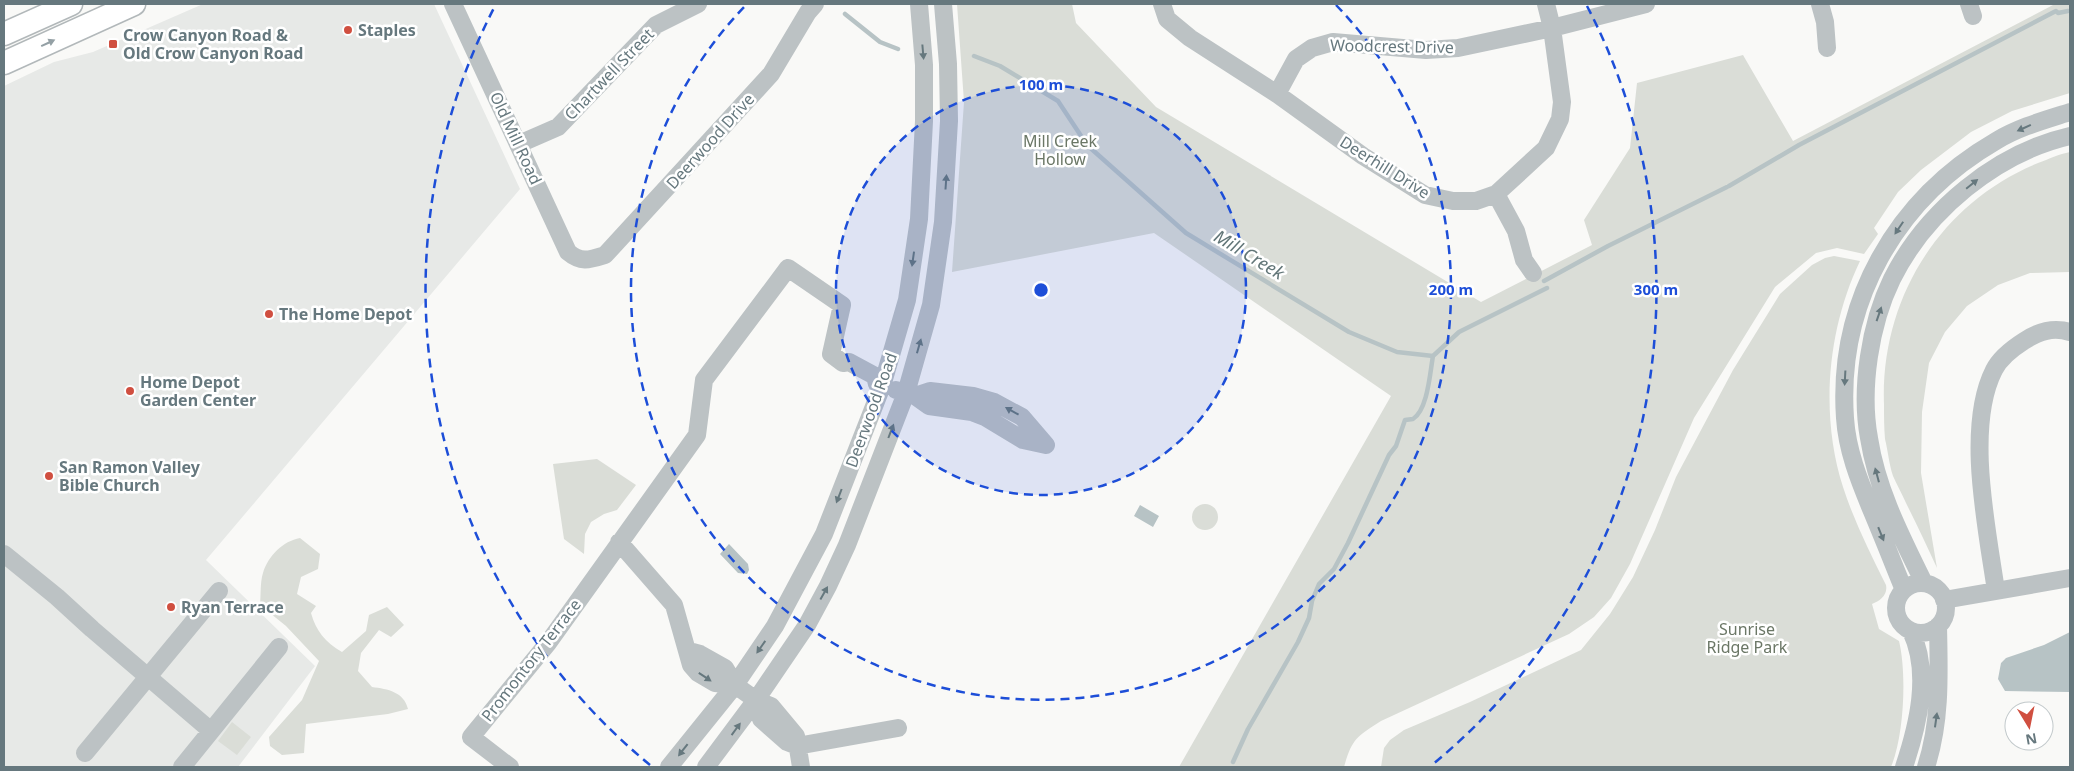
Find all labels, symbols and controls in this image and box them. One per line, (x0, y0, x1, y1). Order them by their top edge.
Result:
place label: Staples (358, 19, 416, 41)
street label: Chartwell Street (559, 23, 659, 125)
place label: Crow Canyon Road & Old Crow Canyon Road (123, 24, 303, 64)
marker: Staples (342, 24, 354, 36)
street label: Woodcrest Drive (1330, 34, 1454, 58)
marker: Crow Canyon Road & Old Crow Canyon Road (107, 38, 119, 50)
one-way arrow (41, 39, 55, 47)
one-way arrow (919, 45, 927, 61)
text: 100 m (1019, 74, 1063, 94)
street label: Old Mill Road (485, 88, 547, 188)
street label: Deerwood Drive (661, 88, 759, 194)
one-way arrow (2017, 124, 2031, 132)
park label: Mill Creek Hollow (1023, 130, 1097, 170)
street label: Deerhill Drive (1336, 131, 1434, 203)
one-way arrow (942, 174, 950, 190)
one-way arrow (1965, 179, 1978, 190)
one-way arrow (1894, 221, 1904, 234)
water label: Mill Creek (1210, 224, 1290, 285)
one-way arrow (909, 252, 917, 268)
text: 200 m (1429, 279, 1473, 299)
text: 300 m (1634, 279, 1678, 299)
centre of rings (1032, 281, 1050, 299)
place label: The Home Depot (279, 303, 412, 325)
one-way arrow (1875, 307, 1883, 322)
marker: The Home Depot (263, 308, 275, 320)
one-way arrow (915, 339, 923, 354)
street label: Deerwood Road (840, 350, 902, 470)
place label: Home Depot Garden Center (140, 371, 256, 411)
one-way arrow (1841, 371, 1849, 387)
marker: Home Depot Garden Center (124, 385, 136, 397)
one-way arrow (1005, 407, 1018, 416)
one-way arrow (887, 423, 895, 438)
place label: San Ramon Valley Bible Church (59, 456, 201, 496)
one-way arrow (1872, 467, 1880, 482)
marker: San Ramon Valley Bible Church (43, 470, 55, 482)
one-way arrow (835, 489, 842, 504)
one-way arrow (1878, 527, 1886, 542)
one-way arrow (820, 586, 829, 599)
street label: Promontory Terrace (476, 594, 586, 726)
place label: Ryan Terrace (181, 596, 284, 618)
marker: Ryan Terrace (165, 601, 177, 613)
park label: Sunrise Ridge Park (1707, 618, 1788, 658)
one-way arrow (756, 640, 766, 654)
one-way arrow (698, 672, 712, 682)
north arrow (2004, 701, 2054, 751)
one-way arrow (1933, 711, 1941, 727)
one-way arrow (730, 722, 740, 735)
text: N (2024, 729, 2039, 750)
one-way arrow (677, 743, 688, 756)

